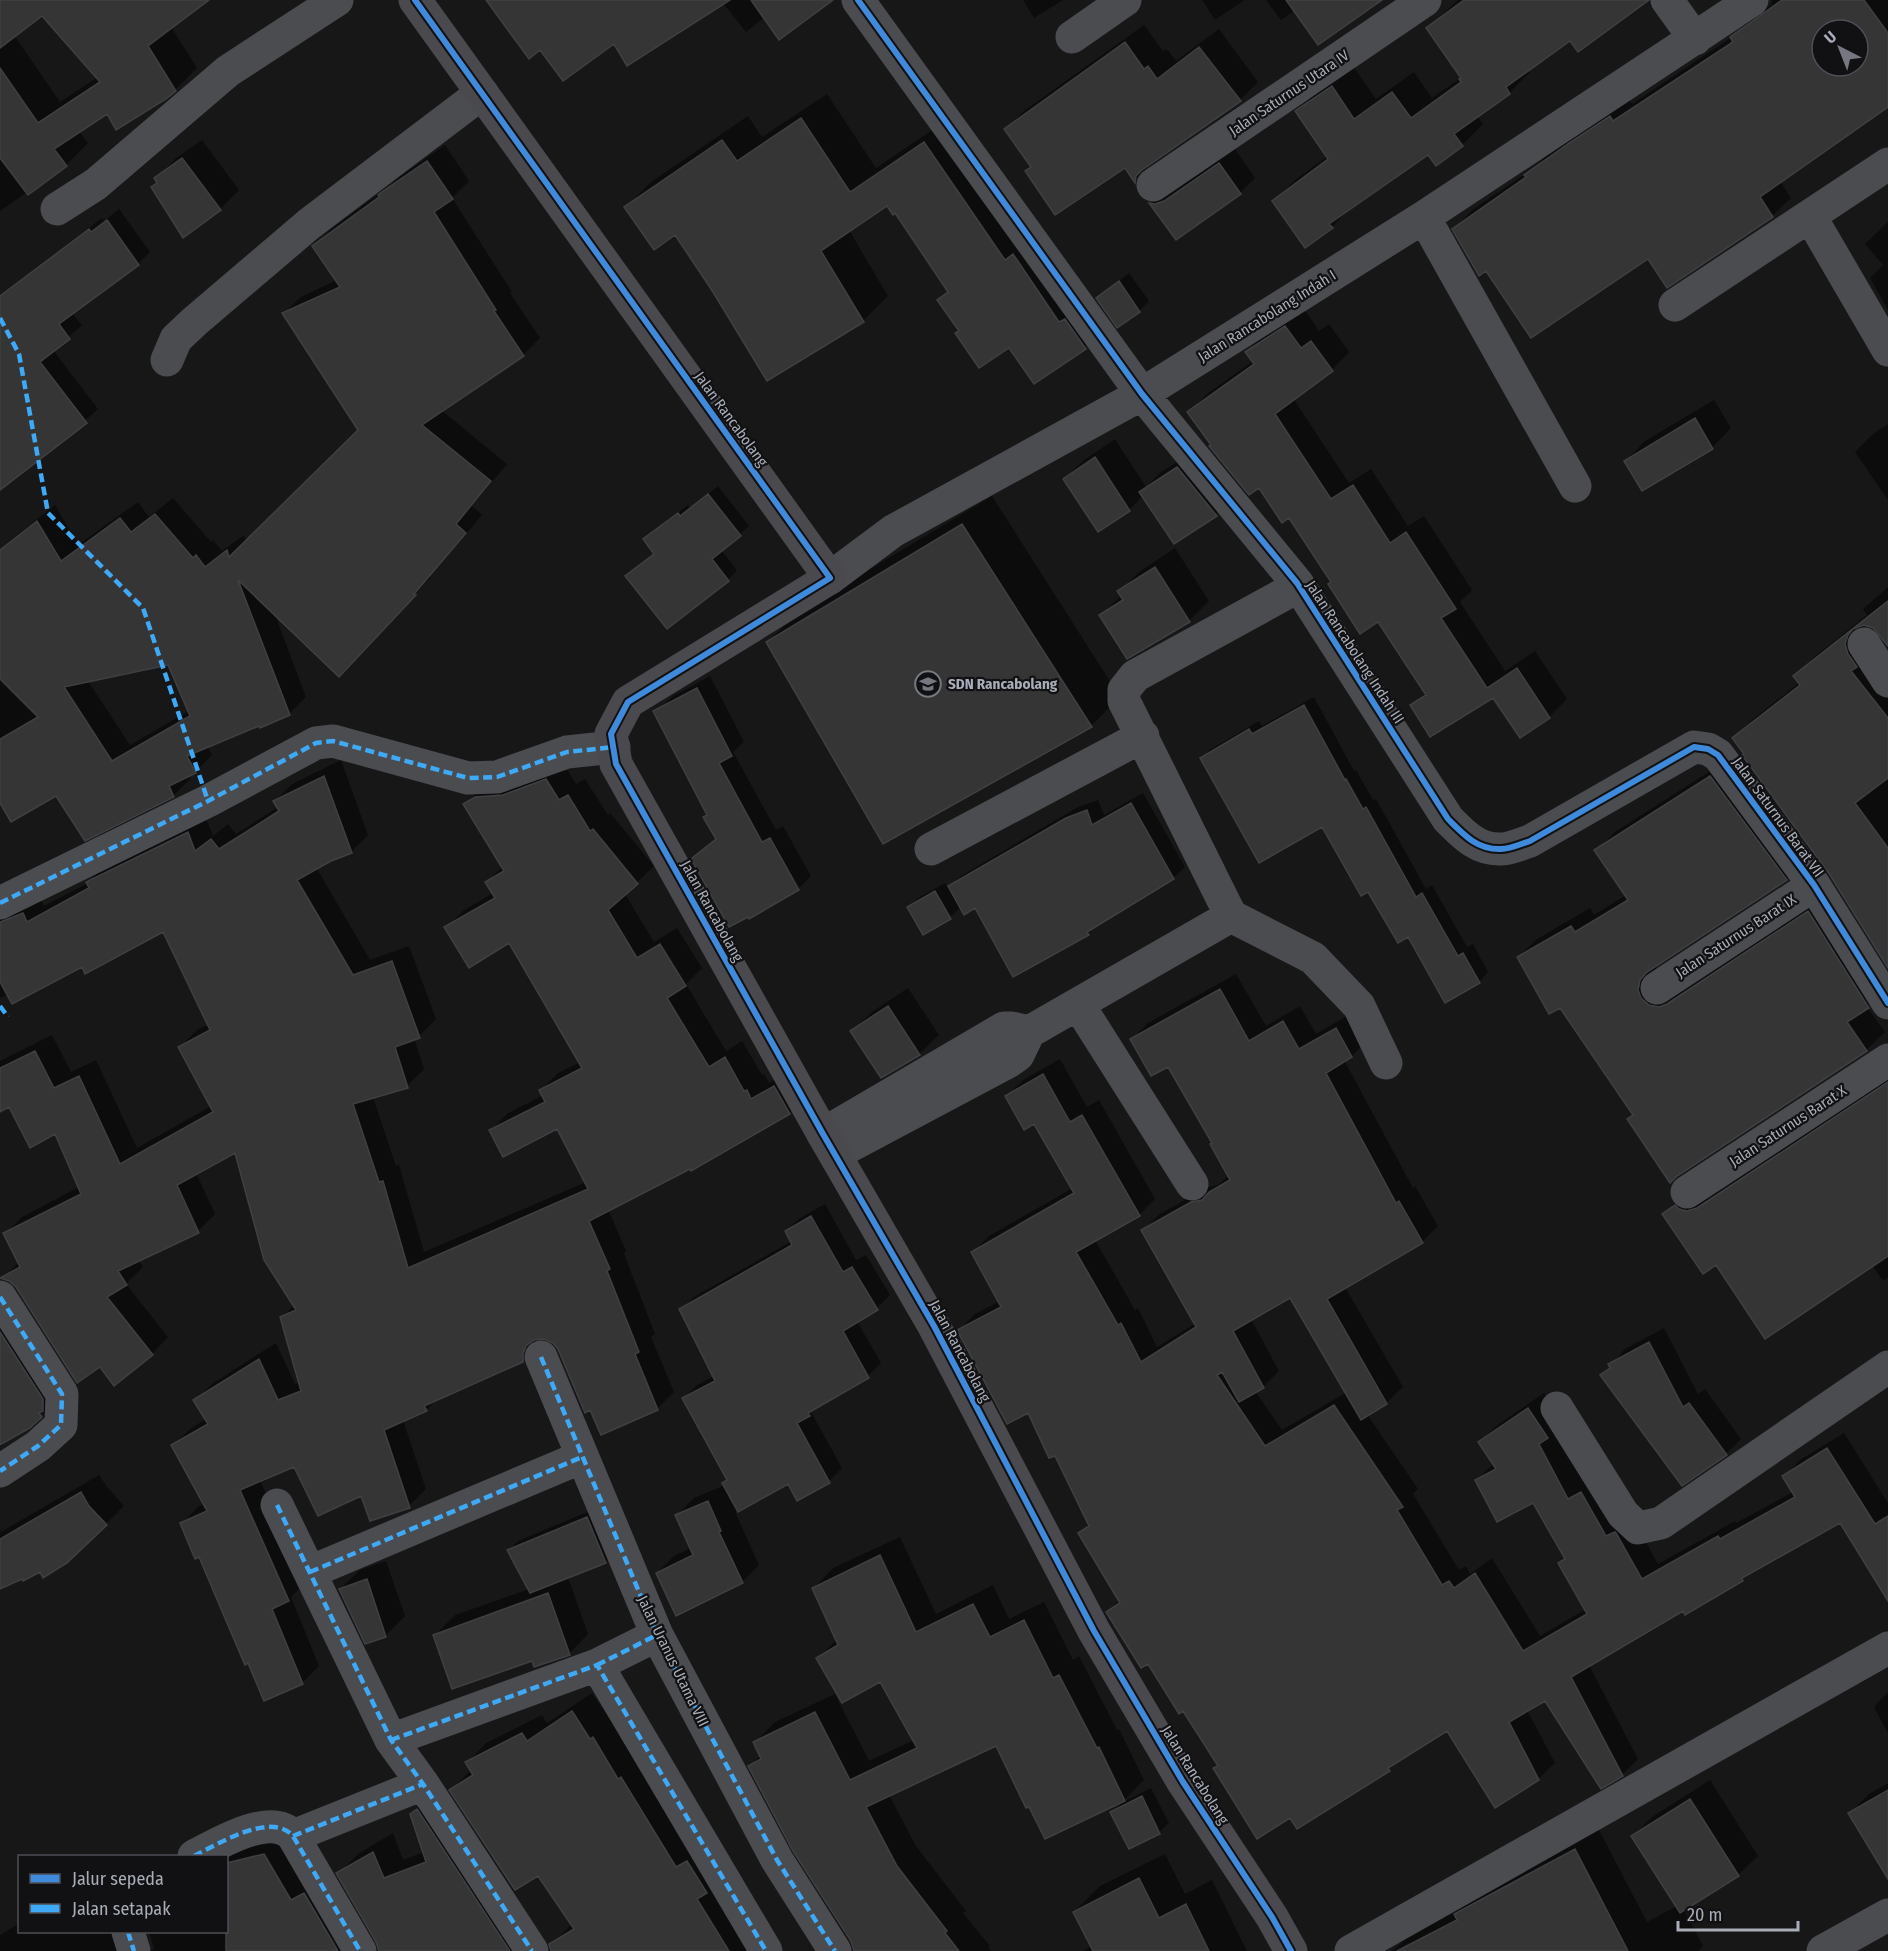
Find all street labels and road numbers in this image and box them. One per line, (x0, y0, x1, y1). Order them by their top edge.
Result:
street label: Jalan Saturnus Utara IV (1226, 46, 1353, 140)
street label: Jalan Rancabolang Indah I (1195, 266, 1339, 366)
street label: Jalan Rancabolang (691, 368, 771, 470)
street label: Jalan Rancabolang Indah III (1302, 577, 1408, 727)
street label: Jalan Saturnus Barat VII (1728, 753, 1828, 881)
street label: Jalan Rancabolang (677, 857, 747, 965)
street label: Jalan Saturnus Barat IX (1672, 890, 1800, 982)
street label: Jalan Saturnus Barat X (1726, 1081, 1850, 1171)
street label: Jalan Rancabolang (926, 1297, 994, 1405)
street label: Jalan Uranus Utama VIII (633, 1593, 713, 1729)
street label: Jalan Rancabolang (1157, 1722, 1233, 1828)

